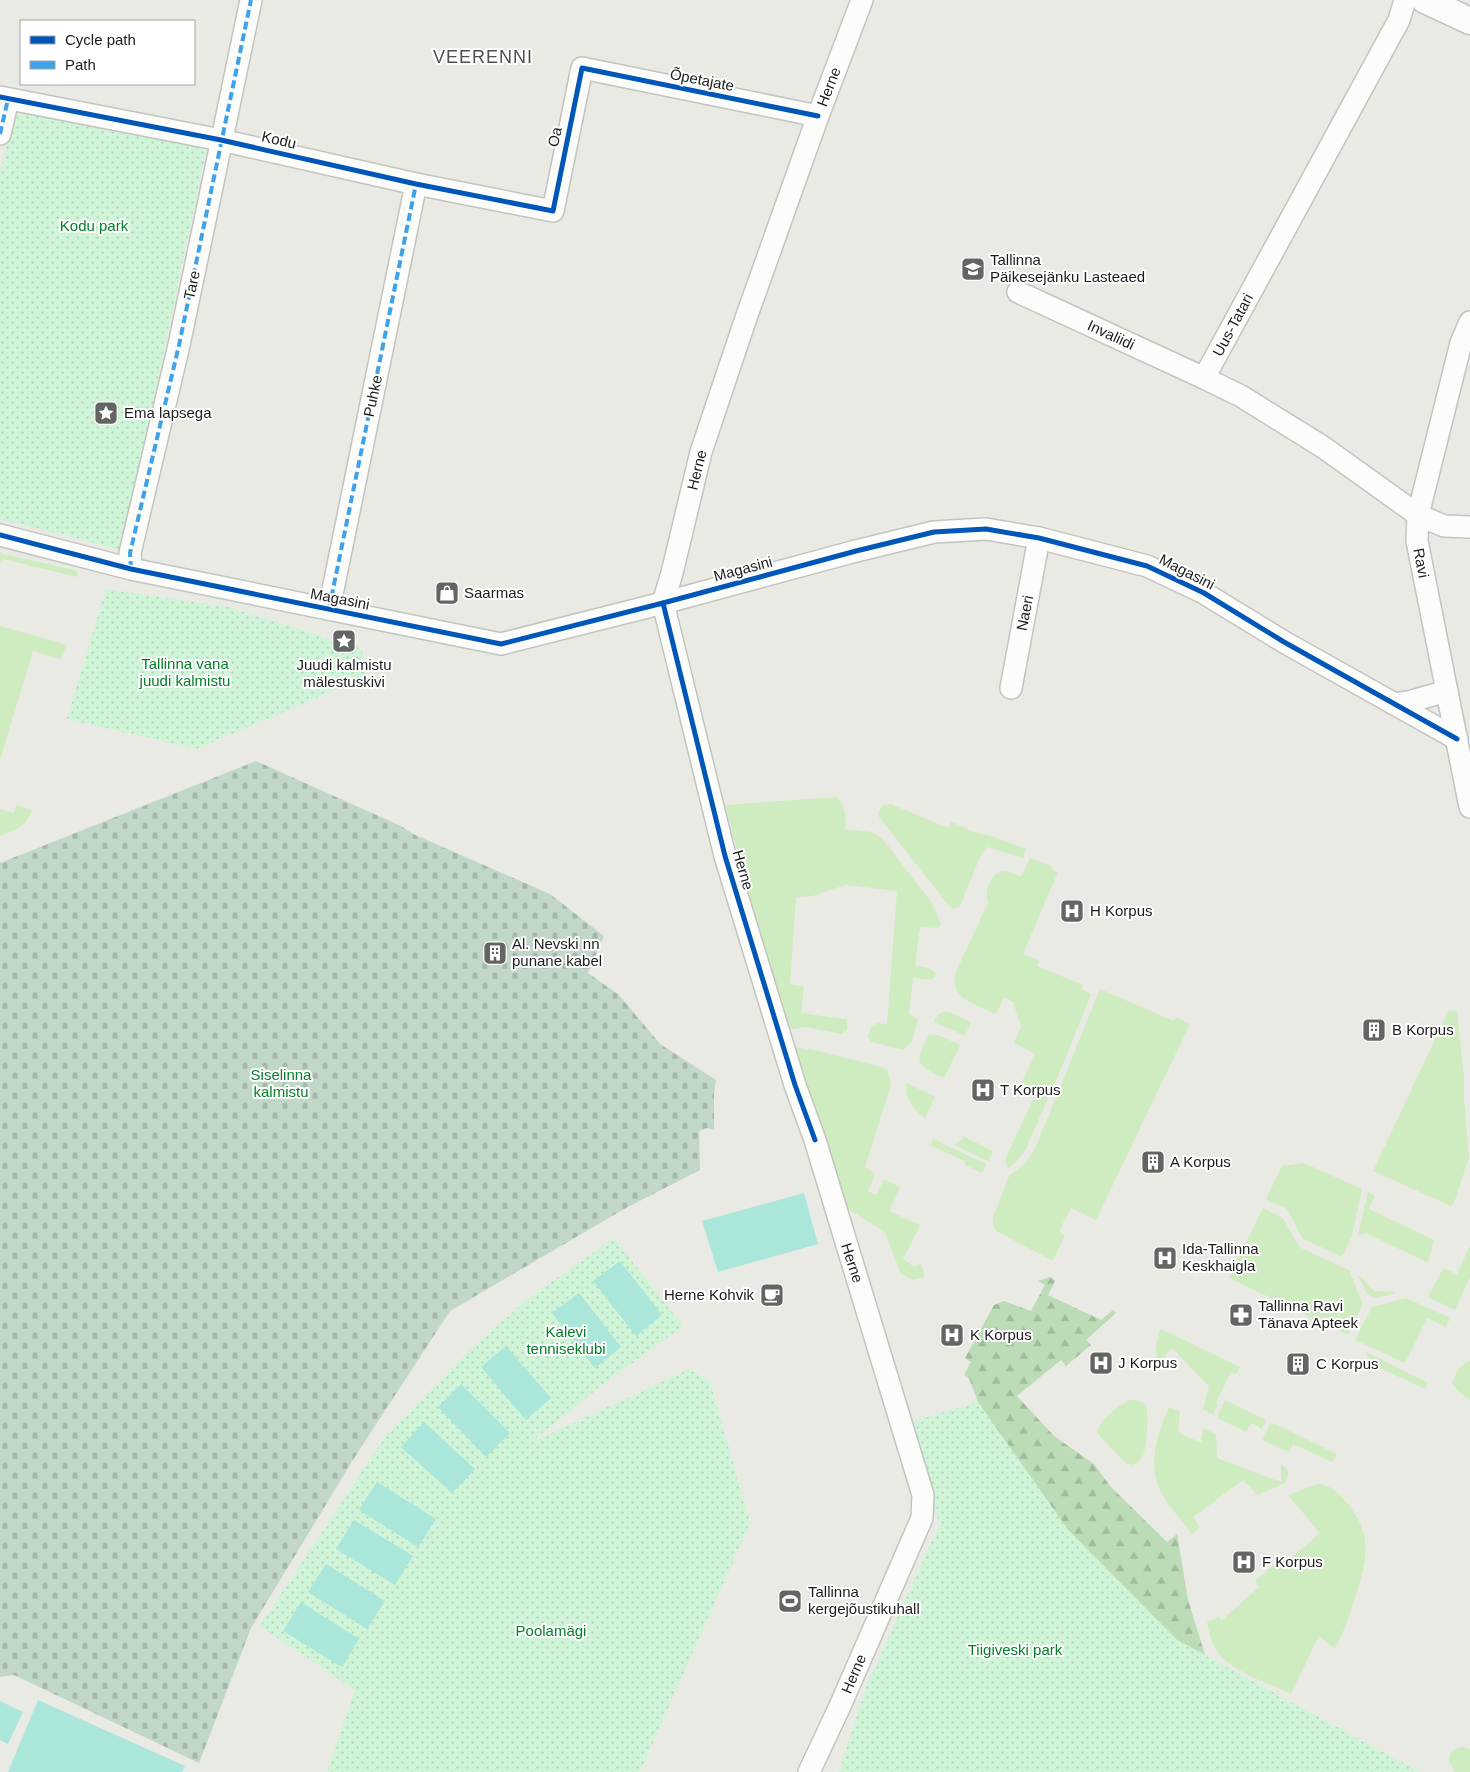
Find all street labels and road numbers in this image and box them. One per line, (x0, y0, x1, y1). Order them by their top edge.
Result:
street label: Õpetajate (669, 65, 736, 94)
street label: Herne (813, 65, 844, 109)
street label: Oa (544, 125, 565, 148)
street label: Kodu (260, 127, 298, 152)
street label: Tare (180, 269, 203, 301)
street label: Uus-Tatari (1209, 291, 1256, 359)
street label: Invaliidi (1085, 316, 1137, 353)
street label: Puhke (360, 373, 385, 418)
street label: Herne (683, 448, 710, 492)
street label: Ravi (1410, 547, 1433, 579)
street label: Magasini (1157, 550, 1218, 593)
street label: Magasini (712, 553, 774, 584)
street label: Magasini (309, 584, 371, 613)
street label: Naeri (1013, 594, 1036, 632)
street label: Herne (730, 848, 757, 892)
street label: Herne (838, 1241, 867, 1285)
street label: Herne (838, 1652, 869, 1696)

